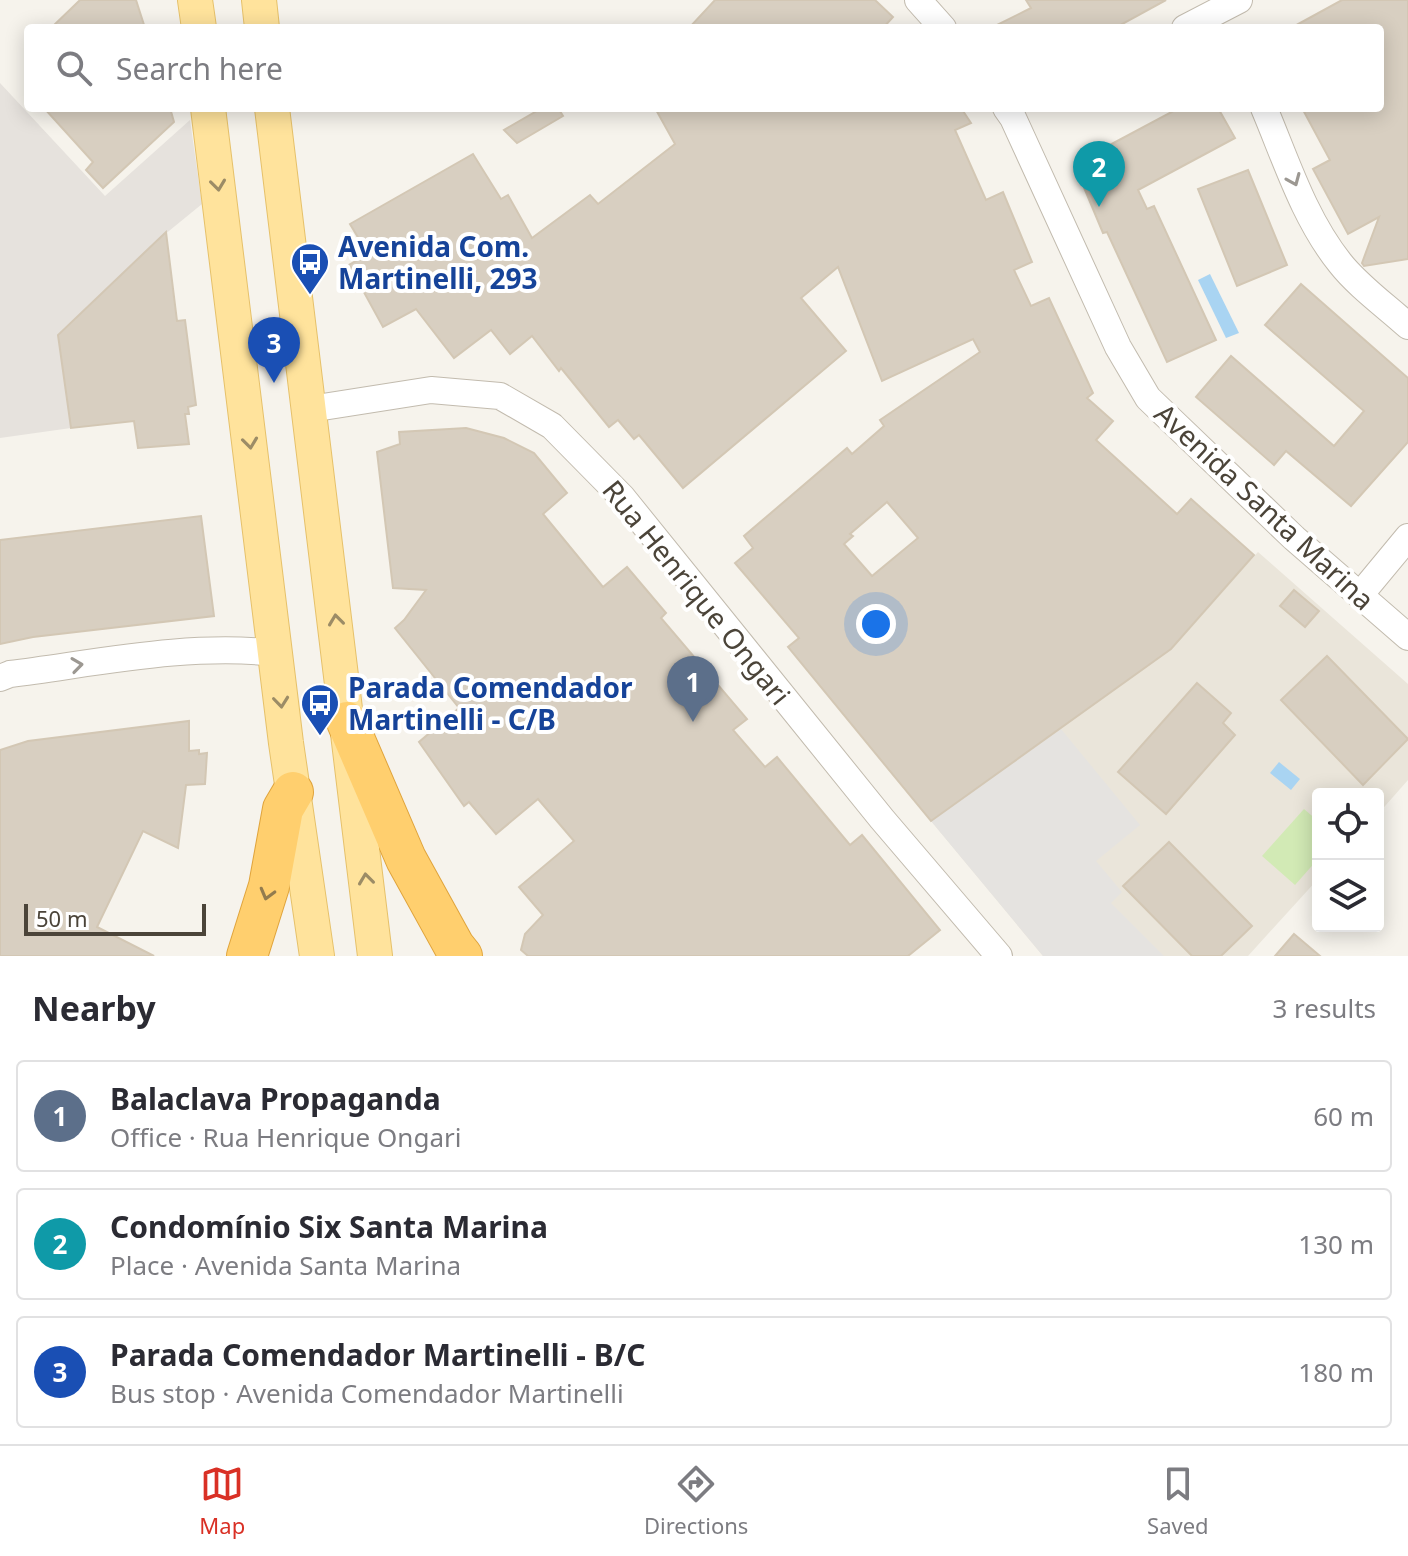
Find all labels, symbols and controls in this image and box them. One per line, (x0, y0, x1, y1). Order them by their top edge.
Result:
search box (24, 24, 1384, 112)
icon: search (52, 46, 96, 90)
text: Search here (116, 48, 283, 89)
pin: 2 (1073, 141, 1125, 207)
one-way arrow (1285, 172, 1301, 186)
one-way arrow (209, 179, 226, 192)
place label: Avenida Com. Martinelli, 293 (338, 227, 538, 297)
bus stop icon: Avenida Com. Martinelli, 293 (289, 241, 331, 296)
pin: 3 (248, 317, 300, 383)
street label: Avenida Santa Marina (1147, 394, 1383, 618)
one-way arrow (241, 437, 258, 450)
street label: Rua Henrique Ongari (594, 472, 800, 712)
your location (856, 604, 896, 644)
one-way arrow (328, 613, 345, 627)
pin: 1 (667, 656, 719, 722)
one-way arrow (70, 657, 84, 674)
place label: Parada Comendador Martinelli - C/B (348, 668, 633, 738)
bus stop icon: Parada Comendador Martinelli - C/B (299, 682, 341, 737)
one-way arrow (273, 695, 290, 708)
map controls (1312, 788, 1384, 932)
button: locate (1312, 788, 1384, 860)
button: layers (1312, 860, 1384, 932)
one-way arrow (357, 872, 374, 885)
one-way arrow (260, 887, 276, 901)
scale bar (24, 900, 206, 936)
text: 50 m (36, 903, 87, 933)
text: Nearby (32, 985, 156, 1031)
text: 3 results (1272, 990, 1376, 1026)
text: Balaclava Propaganda (110, 1078, 441, 1119)
text: 1 (53, 1098, 67, 1134)
text: 60 m (1313, 1098, 1374, 1134)
text: Office · Rua Henrique Ongari (110, 1119, 461, 1155)
text: Condomínio Six Santa Marina (110, 1206, 548, 1247)
text: 2 (53, 1226, 67, 1262)
text: 130 m (1298, 1226, 1374, 1262)
text: Place · Avenida Santa Marina (110, 1247, 461, 1283)
text: Parada Comendador Martinelli - B/C (110, 1334, 645, 1375)
text: 3 (53, 1354, 67, 1390)
text: 180 m (1298, 1354, 1374, 1390)
text: Bus stop · Avenida Comendador Martinelli (110, 1375, 624, 1411)
tab: Map (199, 1462, 245, 1540)
tab: Directions (644, 1462, 748, 1540)
tab: Saved (1147, 1462, 1209, 1540)

